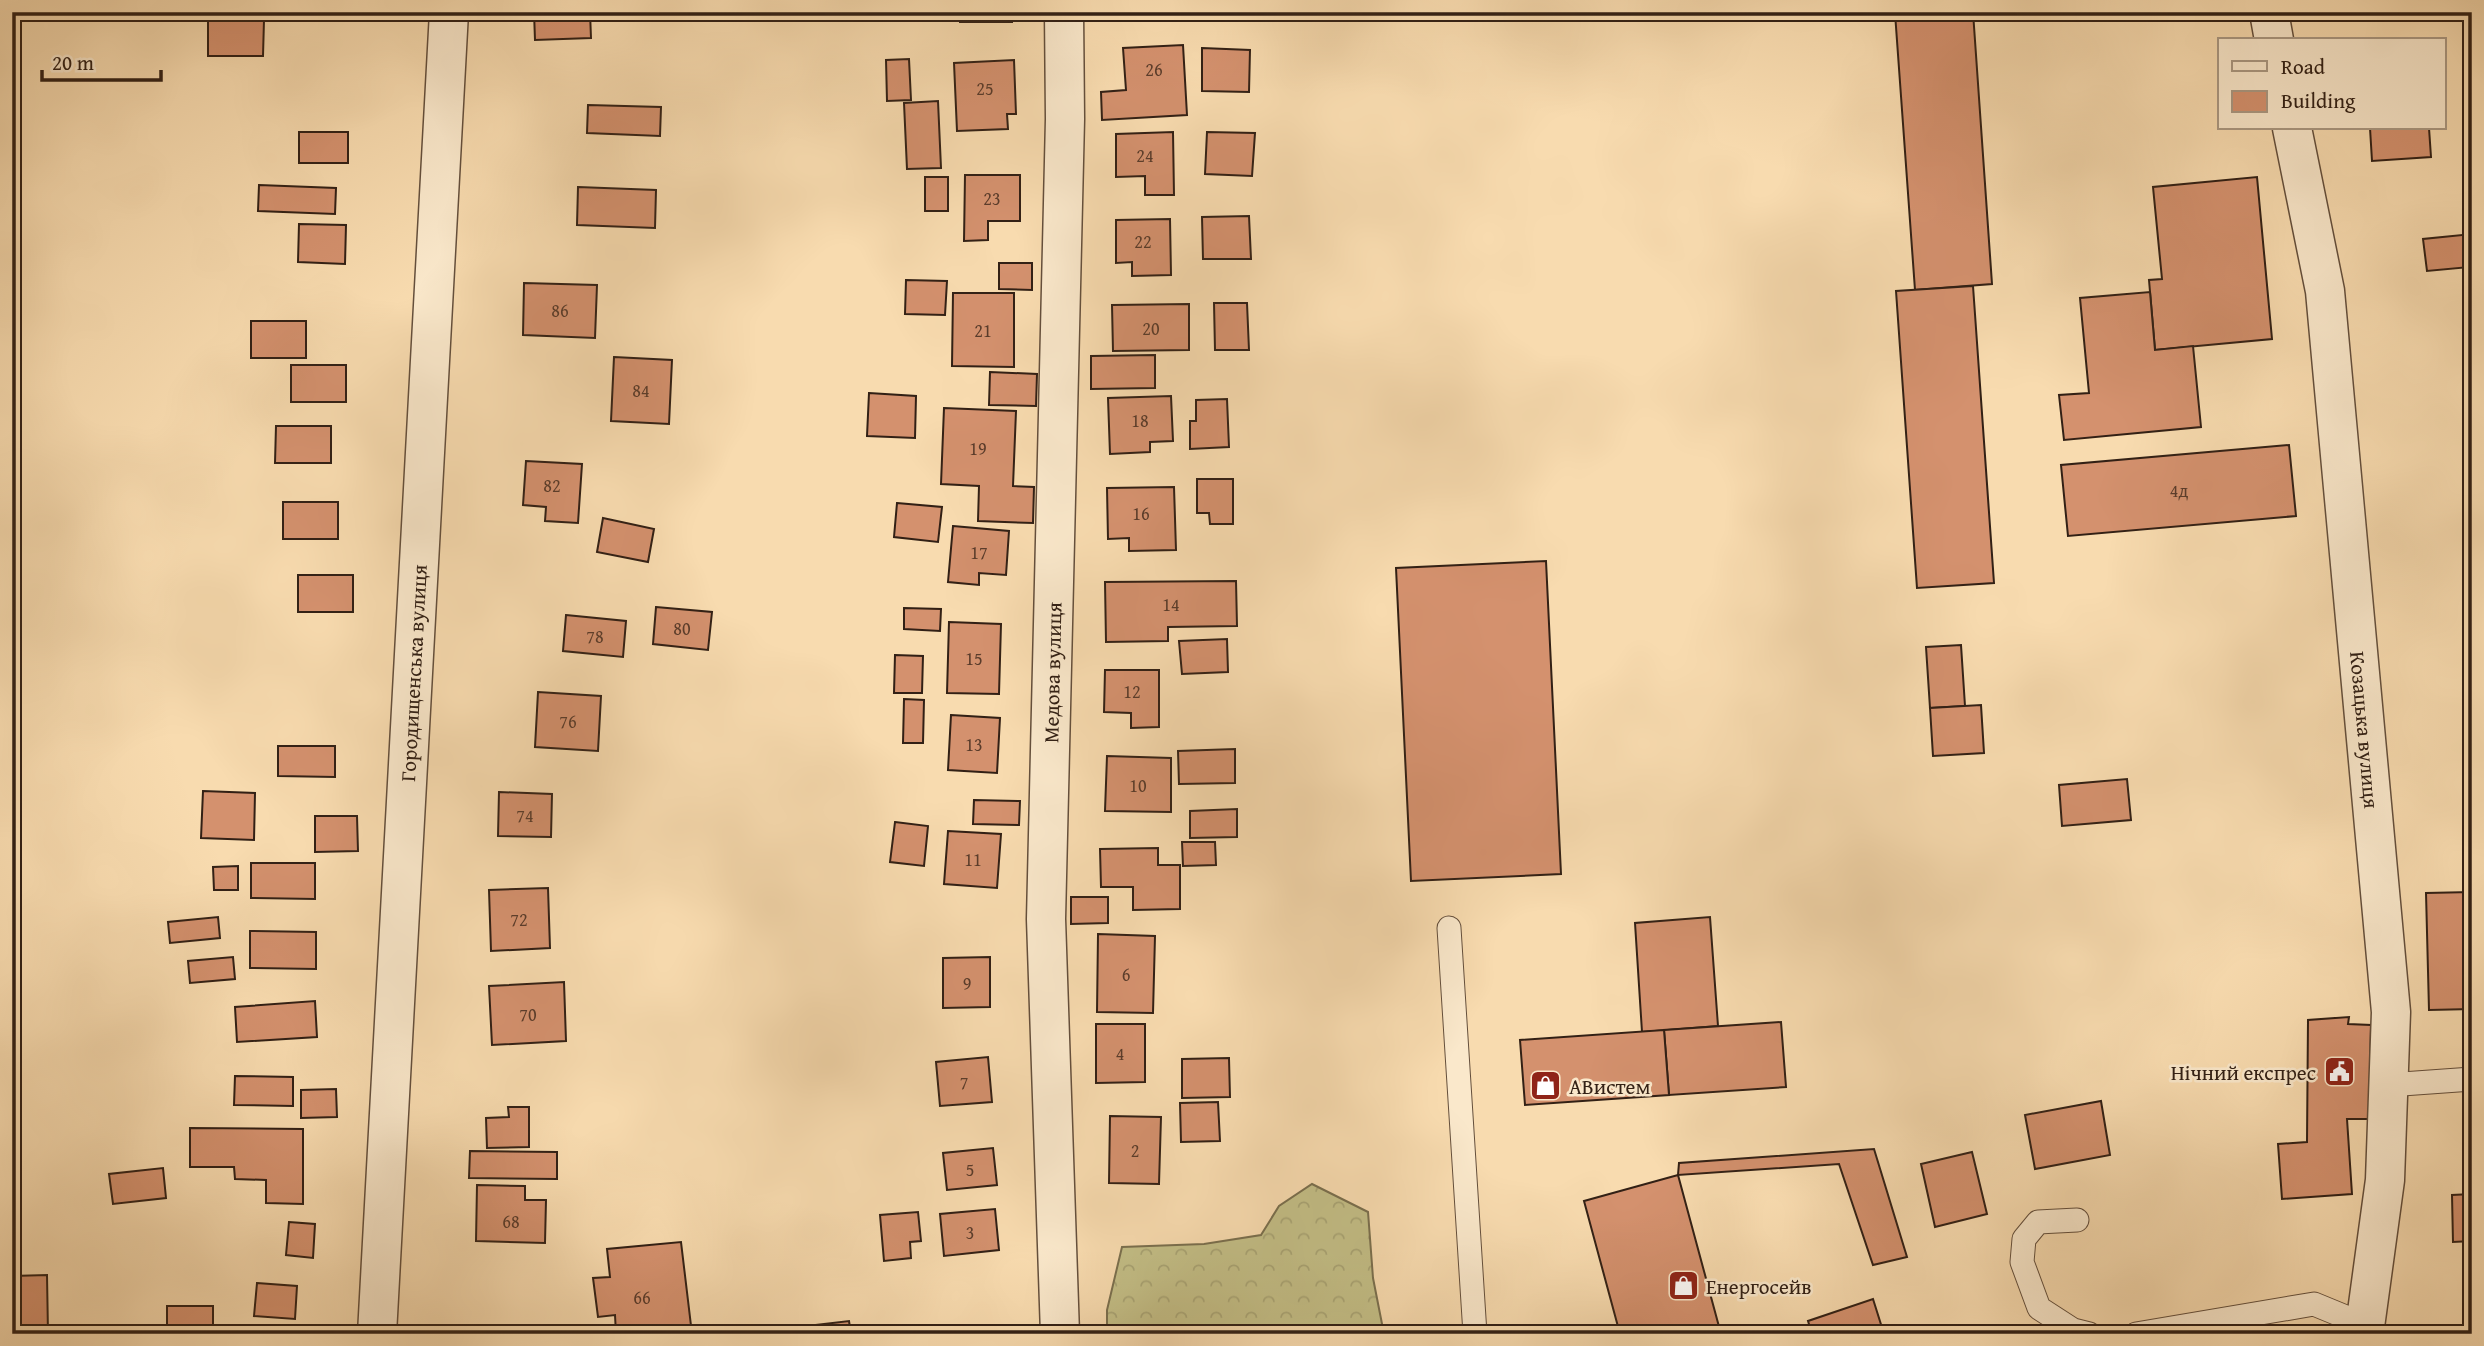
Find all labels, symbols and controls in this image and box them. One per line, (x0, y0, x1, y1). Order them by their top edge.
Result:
scale bar (42, 38, 161, 82)
legend (2218, 38, 2446, 130)
text: 20 m (52, 47, 94, 78)
text: Road (2281, 51, 2326, 82)
house number: 26 (1145, 56, 1163, 83)
house number: 25 (976, 75, 994, 102)
text: Building (2281, 85, 2356, 116)
house number: 24 (1136, 142, 1154, 169)
house number: 23 (983, 185, 1001, 212)
house number: 22 (1134, 228, 1152, 255)
house number: 86 (551, 297, 569, 324)
house number: 20 (1142, 315, 1160, 342)
house number: 21 (974, 317, 992, 344)
house number: 84 (632, 377, 650, 404)
house number: 18 (1131, 407, 1149, 434)
house number: 19 (969, 435, 987, 462)
house number: 82 (543, 472, 561, 499)
house number: 4д (2170, 477, 2188, 504)
house number: 16 (1132, 500, 1150, 527)
house number: 17 (970, 539, 988, 566)
street label: Городищенська вулиця (392, 563, 434, 782)
house number: 14 (1162, 591, 1180, 618)
street label: Медова вулиця (1035, 601, 1069, 743)
house number: 80 (673, 615, 691, 642)
house number: 78 (586, 623, 604, 650)
house number: 15 (965, 645, 983, 672)
street label: Козацька вулиця (2343, 650, 2388, 810)
house number: 12 (1123, 678, 1141, 705)
house number: 76 (559, 708, 577, 735)
house number: 13 (965, 731, 983, 758)
house number: 10 (1129, 772, 1147, 799)
house number: 74 (516, 802, 534, 829)
house number: 11 (964, 846, 982, 873)
house number: 72 (510, 906, 528, 933)
house number: 6 (1122, 961, 1130, 988)
house number: 9 (963, 970, 971, 997)
house number: 70 (519, 1001, 537, 1028)
house number: 4 (1116, 1040, 1124, 1067)
public building icon: Нічний експрес (2322, 1055, 2356, 1089)
place label: Нічний експрес (2171, 1057, 2316, 1088)
house number: 7 (960, 1069, 968, 1096)
shop icon: АВистем (1529, 1069, 1563, 1103)
place label: АВистем (1569, 1071, 1650, 1102)
house number: 2 (1131, 1137, 1139, 1164)
house number: 5 (966, 1156, 974, 1183)
house number: 68 (502, 1208, 520, 1235)
house number: 3 (966, 1219, 974, 1246)
shop icon: Енергосейв (1666, 1269, 1700, 1303)
place label: Енергосейв (1706, 1271, 1811, 1302)
house number: 66 (633, 1284, 651, 1311)

